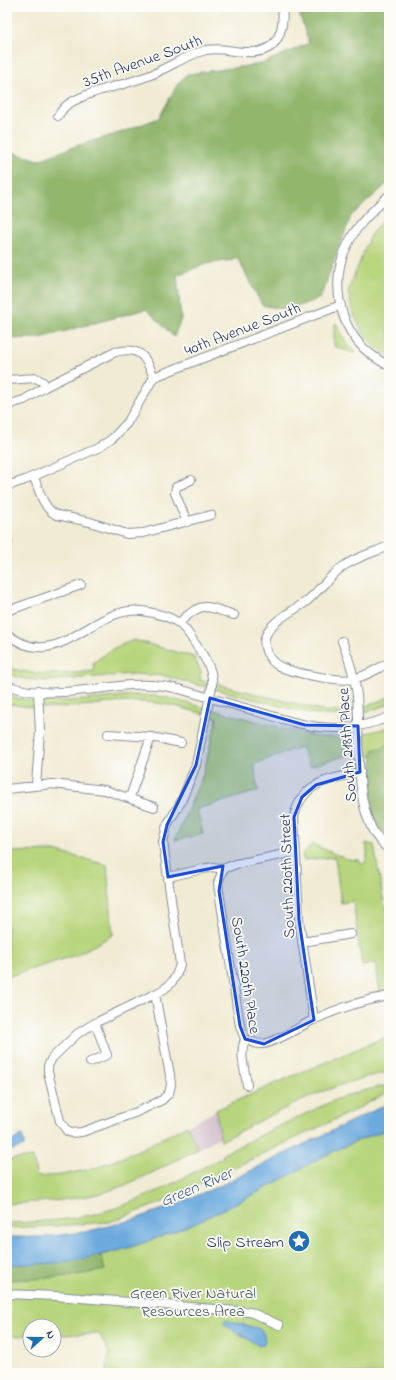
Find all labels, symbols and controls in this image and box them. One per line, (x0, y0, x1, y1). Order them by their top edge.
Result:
street label: 35th Avenue South (80, 29, 206, 95)
street label: 40th Avenue South (181, 297, 304, 363)
street label: South 218th Place (332, 686, 364, 803)
street label: South 220th Street (274, 813, 302, 939)
street label: South 220th Place (224, 915, 266, 1036)
water label: Green River (157, 1160, 239, 1214)
place icon: Slip Stream (286, 1228, 312, 1254)
place label: Slip Stream (207, 1231, 284, 1255)
park label: Green River Natural Resources Area (130, 1282, 256, 1324)
north arrow (22, 1318, 62, 1358)
text: N (42, 1328, 59, 1341)

